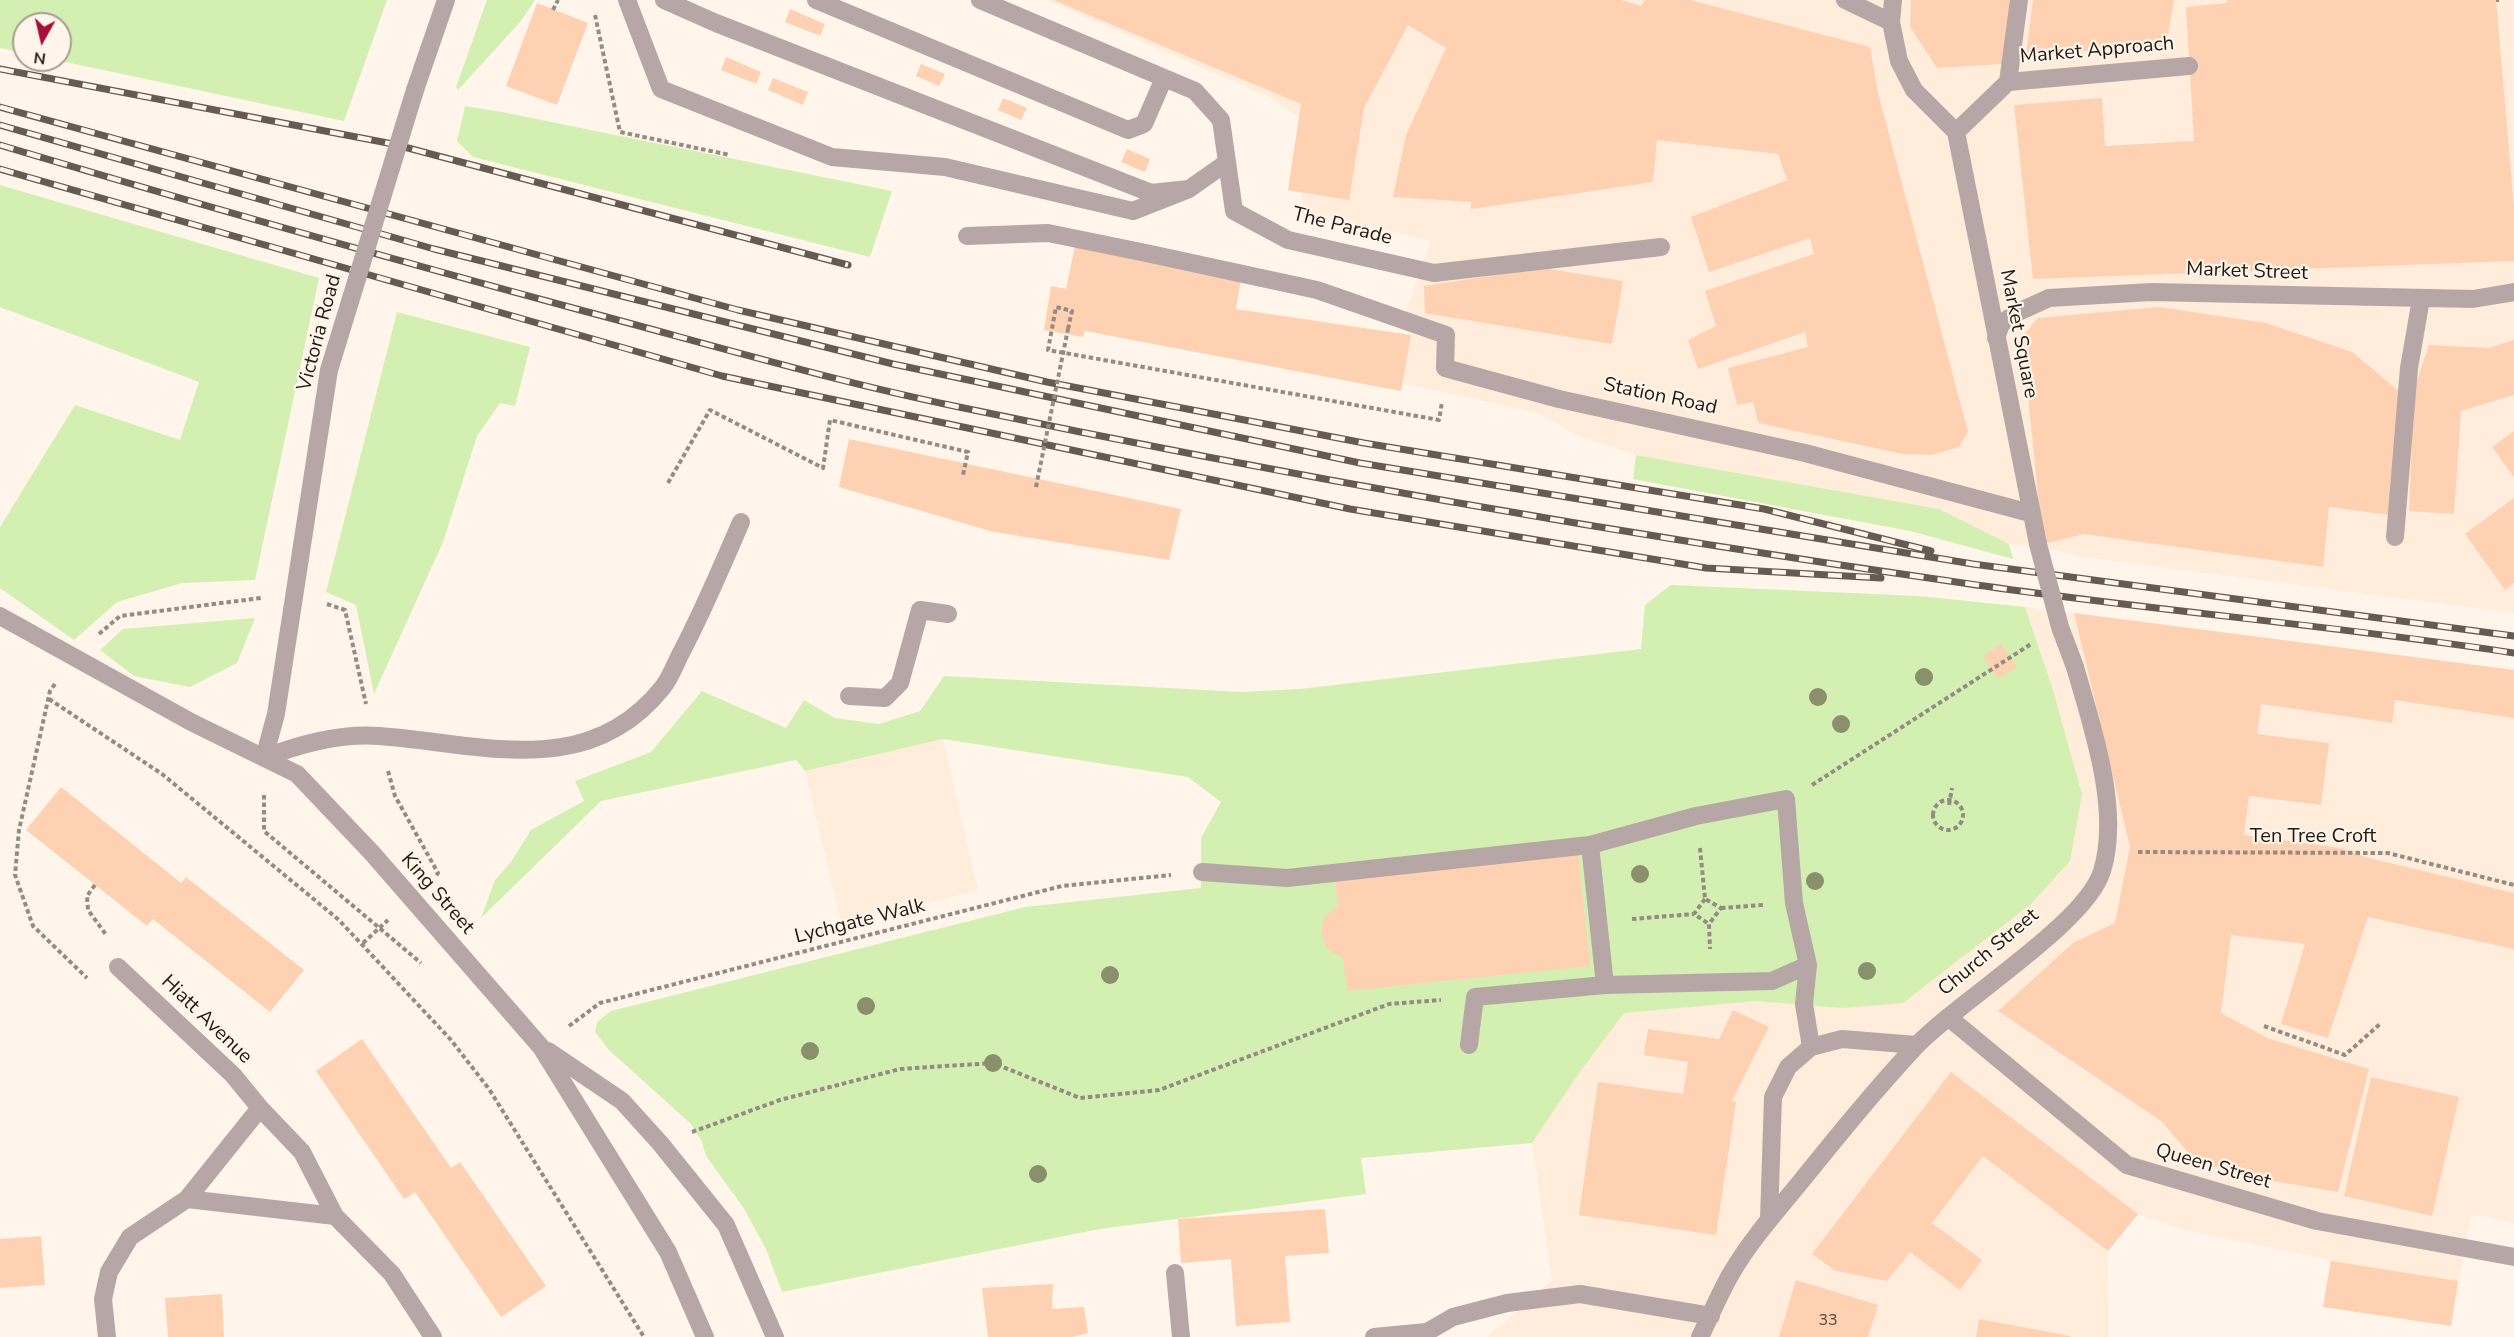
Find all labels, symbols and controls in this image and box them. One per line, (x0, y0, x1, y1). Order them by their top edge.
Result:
north arrow (12, 12, 72, 72)
street label: Market Approach (2019, 32, 2175, 70)
text: N (32, 46, 47, 70)
street label: The Parade (1290, 203, 1394, 251)
street label: Market Street (2186, 258, 2308, 286)
street label: Market Square (1994, 267, 2042, 401)
street label: Victoria Road (293, 272, 347, 394)
street label: Station Road (1601, 373, 1719, 421)
street label: Ten Tree Croft (2250, 825, 2376, 849)
street label: King Street (395, 848, 479, 940)
street label: Lychgate Walk (792, 894, 928, 950)
street label: Church Street (1934, 904, 2044, 1002)
street label: Hiatt Avenue (155, 971, 257, 1069)
street label: Queen Street (2153, 1139, 2273, 1195)
house number: 33 (1818, 1311, 1838, 1331)

